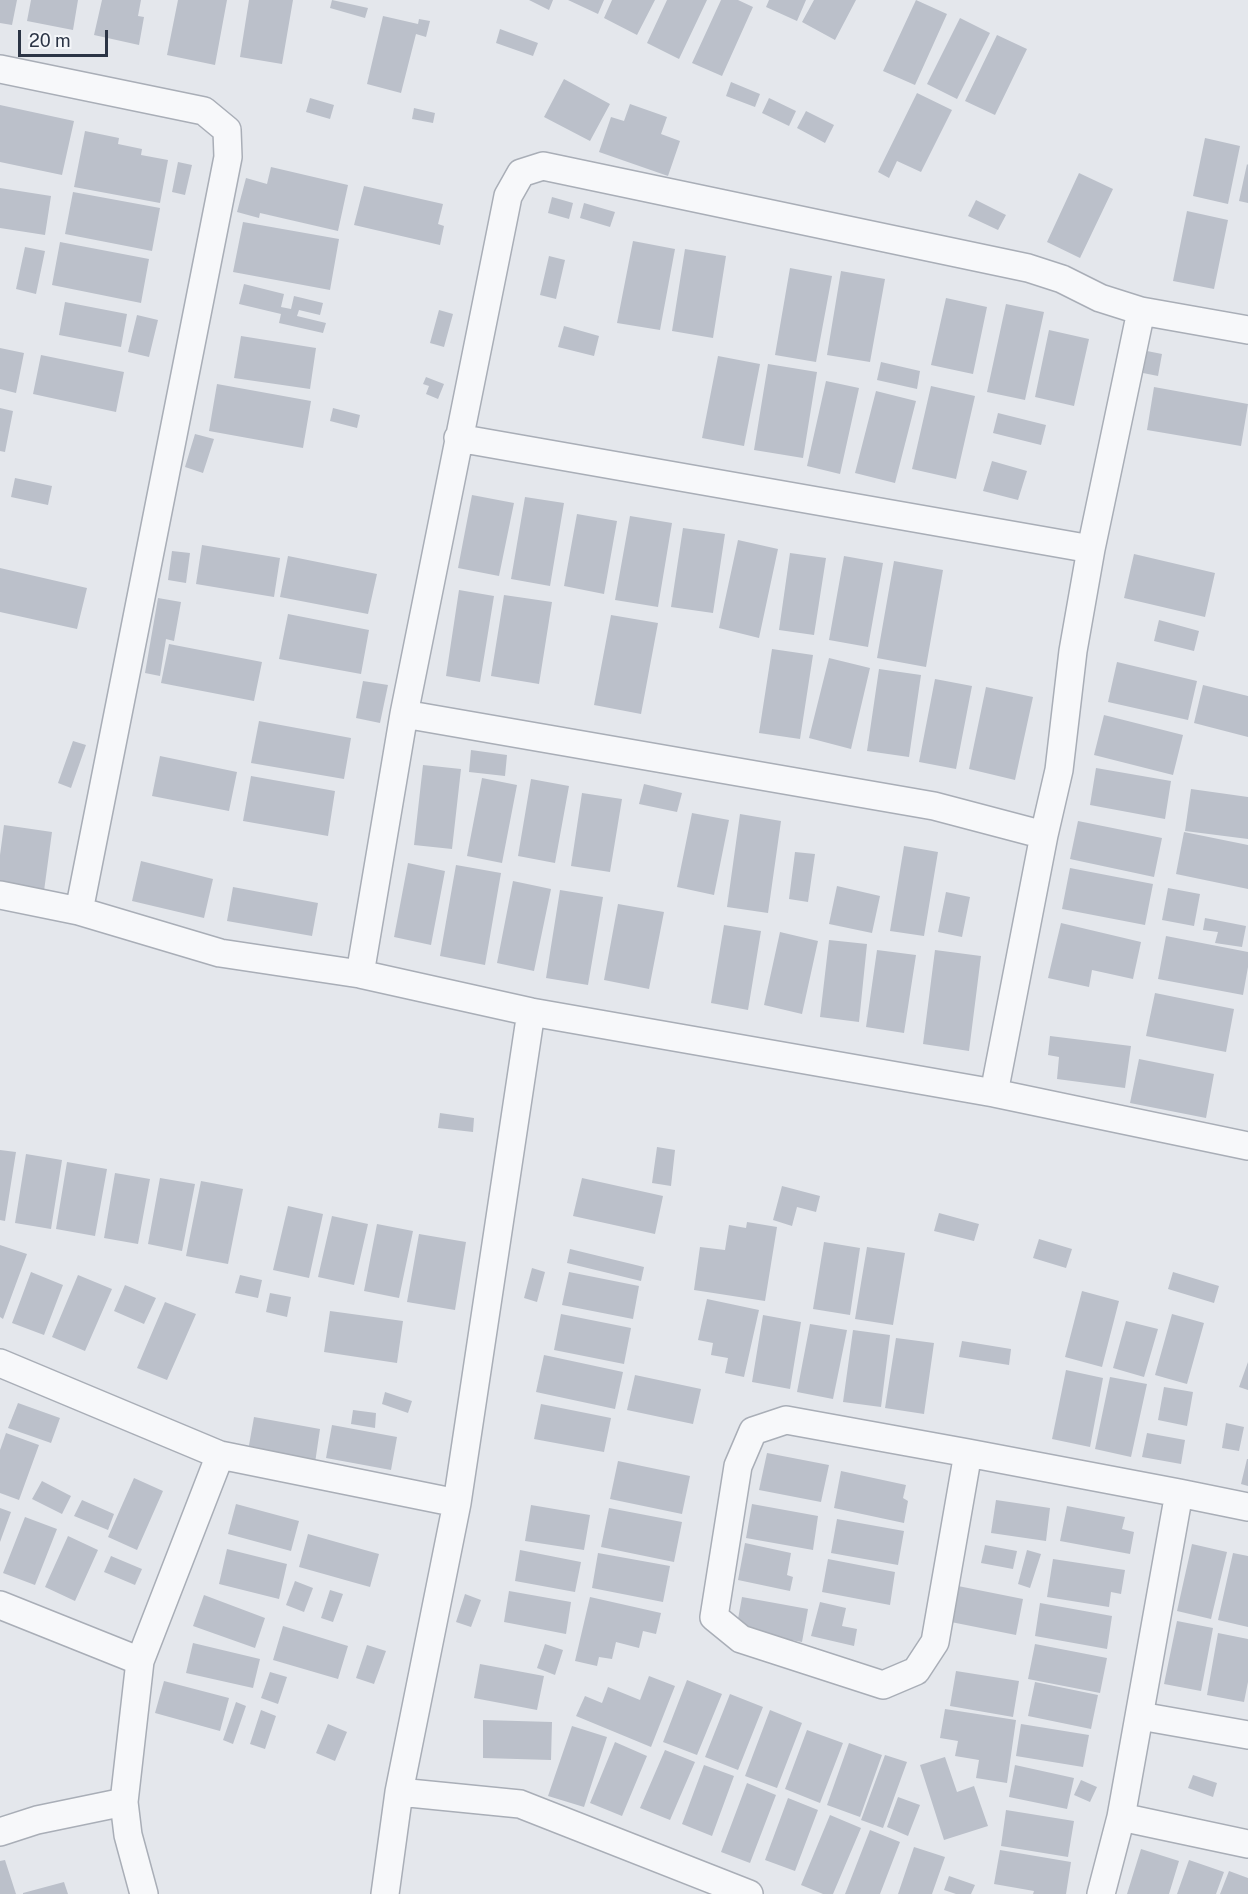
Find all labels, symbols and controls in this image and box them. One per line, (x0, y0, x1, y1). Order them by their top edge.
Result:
scale bar (21, 18, 111, 56)
text: 20 m (29, 30, 71, 51)

